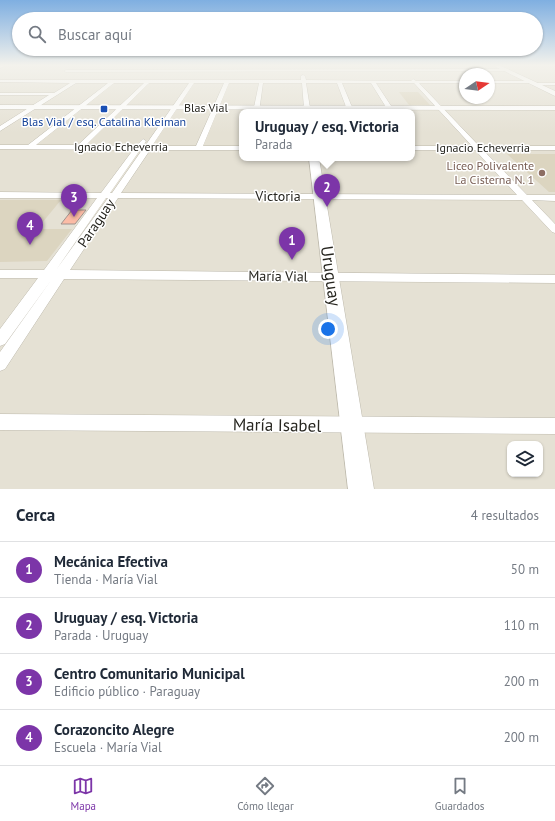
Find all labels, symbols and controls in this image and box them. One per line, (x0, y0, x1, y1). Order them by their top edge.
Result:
search box (12, 12, 543, 56)
icon: search (26, 23, 48, 45)
text: Buscar aquí (58, 25, 132, 44)
north arrow (459, 68, 495, 104)
street label: Blas Vial (184, 100, 228, 115)
marker: Blas Vial / esq. Catalina Kleiman (99, 104, 109, 114)
popup (239, 109, 415, 161)
place label: Blas Vial / esq. Catalina Kleiman (22, 114, 186, 129)
text: Uruguay / esq. Victoria (255, 117, 399, 136)
text: Parada (255, 136, 293, 153)
street label: Ignacio Echeverria (74, 139, 168, 154)
street label: Ignacio Echeverria (436, 140, 530, 155)
place label: Liceo Polivalente La Cisterna N. 1 (446, 158, 534, 187)
marker: Liceo Polivalente La Cisterna N. 1 (537, 168, 547, 178)
pin: 2 (314, 174, 340, 207)
pin: 3 (61, 184, 87, 217)
street label: Victoria (254, 187, 301, 205)
street label: Paraguay (73, 195, 119, 251)
pin: 4 (17, 212, 43, 245)
pin: 1 (279, 227, 305, 260)
street label: Uruguay (316, 244, 346, 308)
street label: María Vial (248, 266, 308, 286)
your location (318, 319, 338, 339)
street label: María Isabel (233, 413, 321, 437)
map controls (507, 441, 543, 477)
button: layers (507, 441, 543, 477)
text: Cerca (16, 504, 55, 526)
text: 4 resultados (471, 507, 539, 524)
text: Mecánica Efectiva (54, 552, 168, 571)
text: 1 (25, 561, 33, 578)
text: 50 m (511, 561, 539, 578)
text: Tienda · María Vial (54, 571, 158, 588)
text: Uruguay / esq. Victoria (54, 608, 198, 627)
text: 2 (25, 617, 33, 634)
text: 110 m (504, 617, 539, 634)
text: Parada · Uruguay (54, 627, 148, 644)
text: Centro Comunitario Municipal (54, 664, 245, 683)
text: 3 (25, 673, 33, 690)
text: 200 m (504, 673, 539, 690)
text: Edificio público · Paraguay (54, 683, 200, 700)
text: Corazoncito Alegre (54, 720, 174, 739)
text: 4 (25, 729, 33, 746)
text: 200 m (504, 729, 539, 746)
text: Escuela · María Vial (54, 739, 162, 756)
tab: Mapa (71, 775, 96, 813)
tab: Cómo llegar (237, 775, 294, 813)
tab: Guardados (435, 775, 484, 813)

